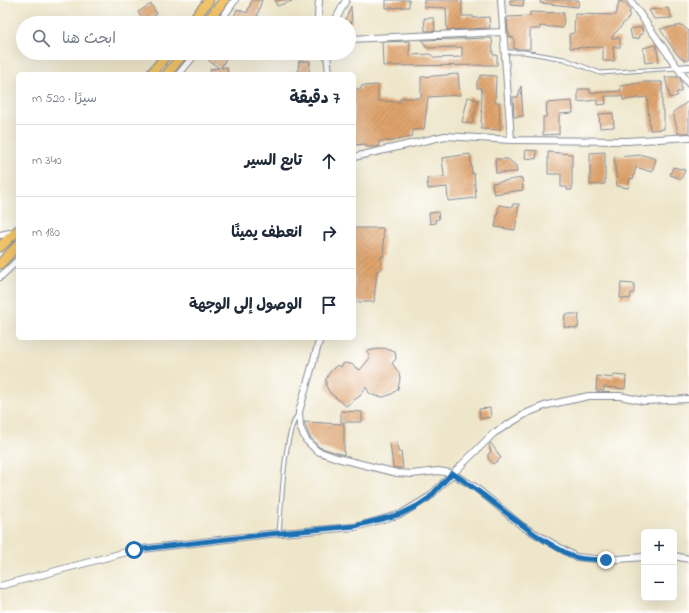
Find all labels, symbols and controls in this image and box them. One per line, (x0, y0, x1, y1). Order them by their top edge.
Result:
search box (16, 16, 356, 60)
icon: search (30, 27, 52, 49)
text: ابحث هنا (62, 28, 116, 50)
text: 7 دقيقة (290, 86, 340, 111)
text: سيرًا · 520 m (32, 89, 97, 108)
text: تابع السير (245, 150, 302, 172)
icon: ahead (318, 150, 340, 172)
text: 340 m (32, 151, 62, 170)
text: انعطف يمينًا (231, 222, 302, 244)
icon: right (318, 222, 340, 244)
text: 180 m (32, 223, 60, 242)
text: الوصول إلى الوجهة (189, 294, 302, 316)
icon: arrive (318, 294, 340, 316)
map controls (641, 529, 677, 601)
button: + (641, 529, 677, 565)
route start (125, 541, 143, 559)
route end (597, 551, 615, 569)
button: − (641, 565, 677, 601)

